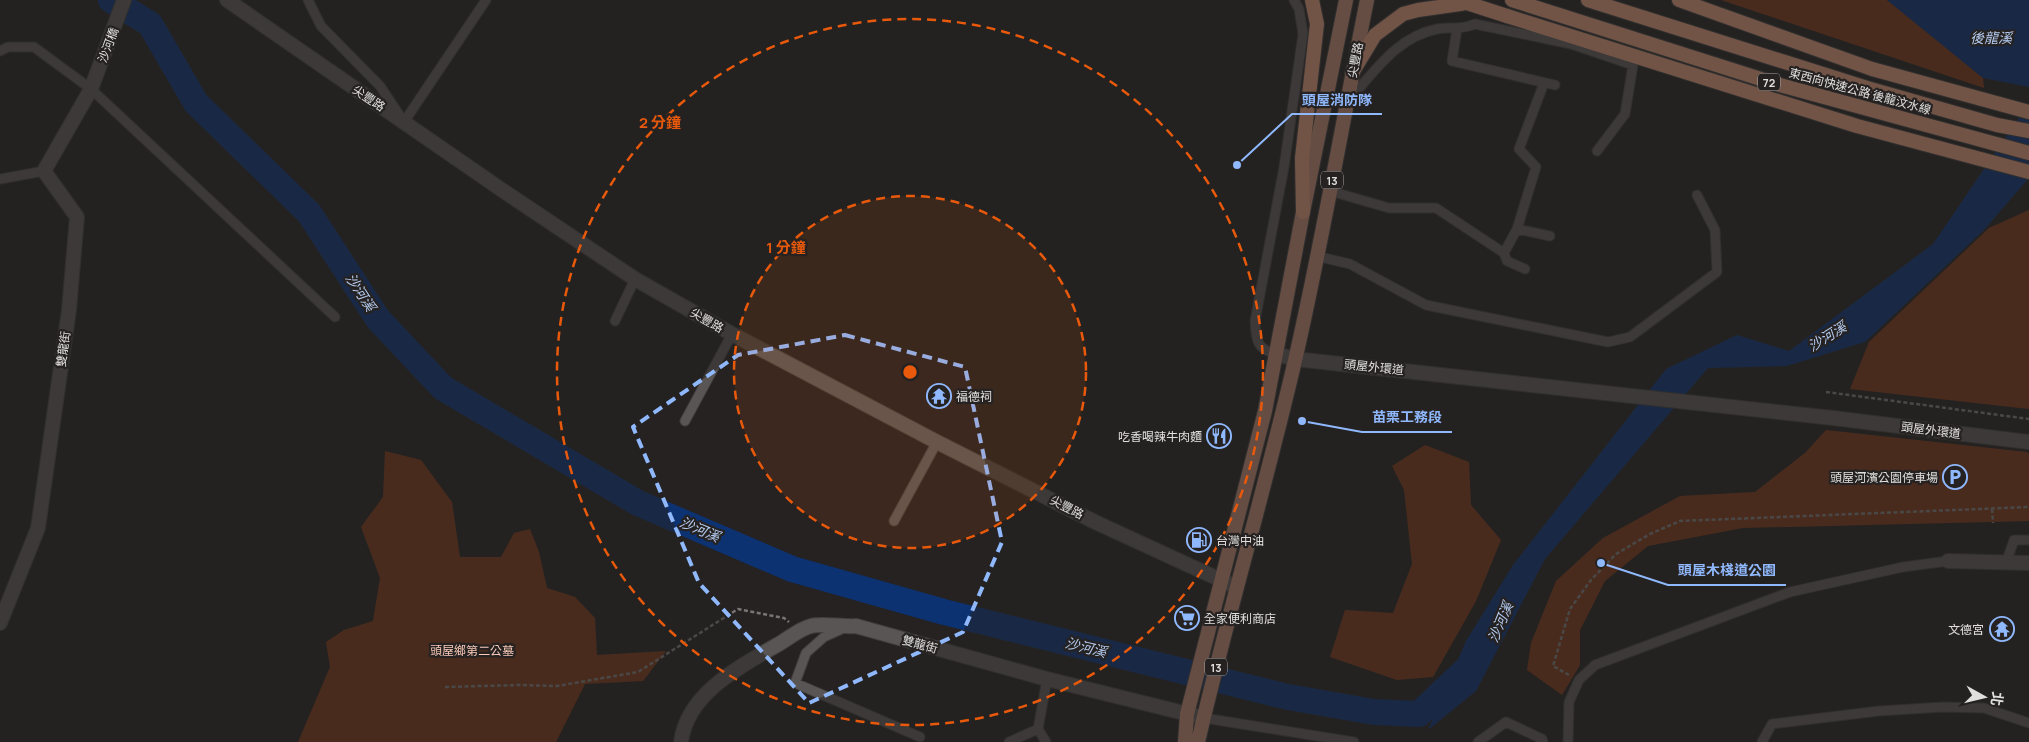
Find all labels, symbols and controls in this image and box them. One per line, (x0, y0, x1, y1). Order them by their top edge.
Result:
street label: 沙河橋 (94, 25, 122, 65)
water label: 後龍溪 (1970, 28, 2014, 47)
street label: 尖豐路 (1343, 41, 1367, 79)
street label: 東西向快速公路 後龍汶水線 (1787, 64, 1933, 118)
road number: 72 (1758, 74, 1780, 90)
street label: 尖豐路 (349, 81, 389, 115)
callout: 頭屋消防隊 (1292, 85, 1382, 114)
text: 頭屋消防隊 (1302, 90, 1372, 109)
text: 2 分鐘 (639, 112, 681, 133)
road number: 13 (1321, 172, 1343, 188)
text: 1 分鐘 (766, 237, 806, 258)
water label: 沙河溪 (342, 269, 381, 316)
street label: 尖豐路 (687, 304, 727, 336)
water label: 沙河溪 (1804, 316, 1852, 355)
street label: 雙龍街 (52, 330, 74, 368)
street label: 頭屋外環道 (1343, 355, 1405, 379)
centre of rings (901, 363, 919, 381)
temple icon: 福德祠 (926, 383, 952, 409)
place label: 福德祠 (956, 388, 992, 405)
callout: 苗栗工務段 (1362, 403, 1452, 432)
text: 苗栗工務段 (1372, 407, 1442, 426)
street label: 頭屋外環道 (1900, 418, 1962, 442)
restaurant icon: 吃香喝辣牛肉麵 (1206, 423, 1232, 449)
place label: 吃香喝辣牛肉麵 (1118, 428, 1202, 445)
parking icon: 頭屋河濱公園停車場 (1942, 464, 1968, 490)
place label: 頭屋河濱公園停車場 (1830, 469, 1938, 486)
street label: 尖豐路 (1047, 491, 1087, 523)
water label: 沙河溪 (677, 512, 725, 547)
fuel station icon: 台灣中油 (1186, 527, 1212, 553)
place label: 台灣中油 (1216, 532, 1264, 549)
callout: 頭屋木棧道公園 (1668, 556, 1786, 585)
text: 頭屋木棧道公園 (1678, 560, 1776, 579)
water label: 沙河溪 (1483, 597, 1518, 645)
supermarket icon: 全家便利商店 (1174, 605, 1200, 631)
place label: 全家便利商店 (1204, 610, 1276, 627)
temple icon: 文德宮 (1989, 616, 2015, 642)
place label: 文德宮 (1948, 621, 1984, 638)
street label: 雙龍街 (900, 631, 940, 657)
water label: 沙河溪 (1063, 633, 1111, 662)
park label: 頭屋鄉第二公墓 (430, 642, 514, 659)
road number: 13 (1205, 659, 1227, 676)
north arrow (1959, 672, 2009, 722)
text: 北 (1987, 691, 2008, 707)

